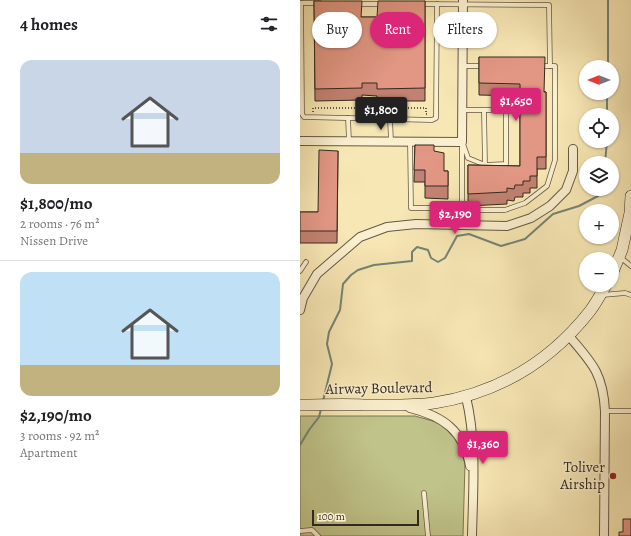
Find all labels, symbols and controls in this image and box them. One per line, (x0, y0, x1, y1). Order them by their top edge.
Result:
chip: Buy (312, 12, 362, 48)
chip: Rent (370, 12, 425, 48)
chip: Filters (433, 12, 497, 48)
text: 4 homes (20, 13, 78, 36)
icon: filters (258, 13, 280, 35)
north arrow (579, 60, 619, 100)
map controls (579, 60, 619, 292)
icon: home (114, 86, 186, 158)
pin: $1,650 (483, 88, 549, 122)
text: $1,650 (500, 92, 532, 109)
pin: $1,800 (348, 97, 414, 131)
text: $1,800 (364, 101, 398, 118)
button: locate (579, 108, 619, 148)
button: layers (579, 156, 619, 196)
text: $1,800/mo (20, 192, 92, 215)
pin: $2,190 (422, 201, 488, 235)
button: + (579, 204, 619, 244)
text: $2,190 (438, 205, 472, 222)
text: 2 rooms · 76 m² (20, 215, 99, 232)
text: Nissen Drive (20, 232, 88, 249)
button: − (579, 252, 619, 292)
icon: home (114, 298, 186, 370)
street label: Airway Boulevard (324, 377, 434, 399)
text: $2,190/mo (20, 404, 92, 427)
text: 3 rooms · 92 m² (20, 427, 99, 444)
pin: $1,360 (450, 431, 516, 465)
text: $1,360 (467, 435, 499, 452)
text: Apartment (20, 444, 78, 461)
place label: Toliver Airship (559, 457, 605, 494)
marker: Toliver Airship (608, 471, 618, 481)
scale bar (312, 508, 419, 527)
text: 100 m (318, 509, 345, 524)

